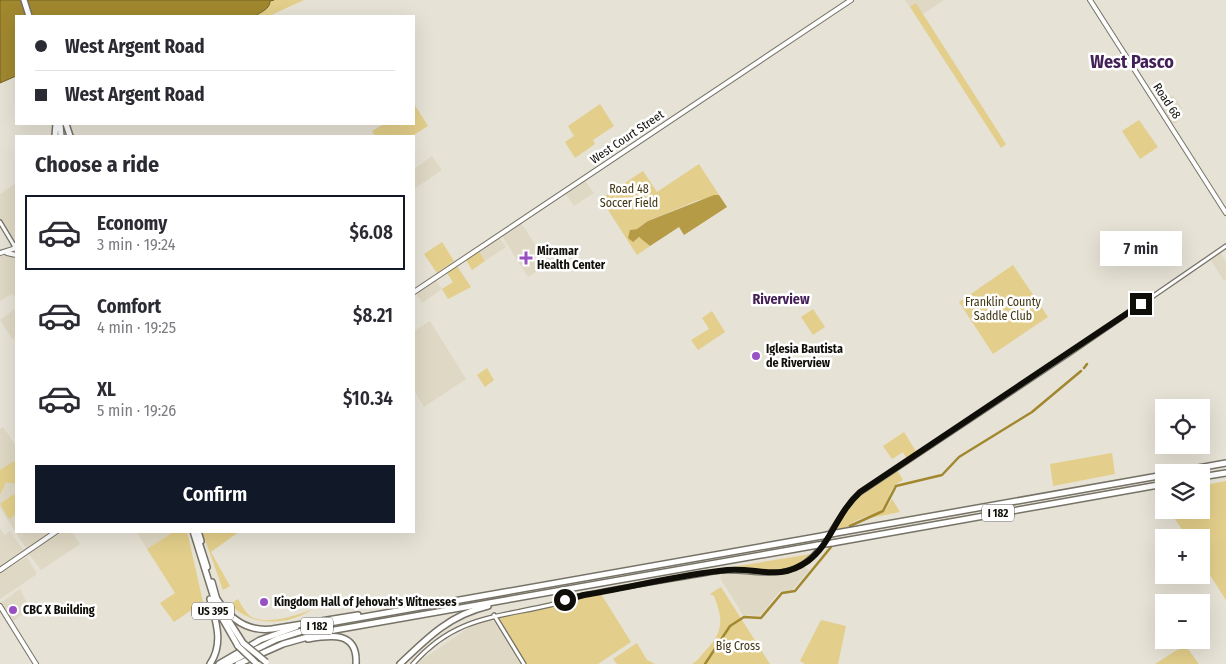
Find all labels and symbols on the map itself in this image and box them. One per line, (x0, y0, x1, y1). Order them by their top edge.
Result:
district label: West Pasco (1090, 51, 1174, 73)
street label: Road 68 (1150, 81, 1184, 121)
street label: West Court Street (588, 107, 666, 167)
park label: Road 48 Soccer Field (600, 182, 658, 210)
callout: 7 min (1100, 232, 1182, 266)
place label: Miramar Health Center (537, 244, 606, 272)
marker: Miramar Health Center (519, 251, 533, 265)
district label: Riverview (752, 291, 810, 308)
route end (1130, 293, 1152, 315)
park label: Franklin County Saddle Club (965, 295, 1042, 323)
place label: Iglesia Bautista de Riverview (766, 342, 843, 370)
marker: Iglesia Bautista de Riverview (750, 350, 762, 362)
road number: I 182 (982, 504, 1014, 522)
route start (554, 589, 576, 611)
place label: Kingdom Hall of Jehovah's Witnesses (274, 595, 457, 609)
marker: Kingdom Hall of Jehovah's Witnesses (258, 596, 270, 608)
road number: US 395 (192, 602, 234, 620)
place label: CBC X Building (23, 603, 95, 617)
marker: CBC X Building (7, 604, 19, 616)
road number: I 182 (301, 618, 333, 634)
park label: Big Cross (716, 639, 760, 653)

